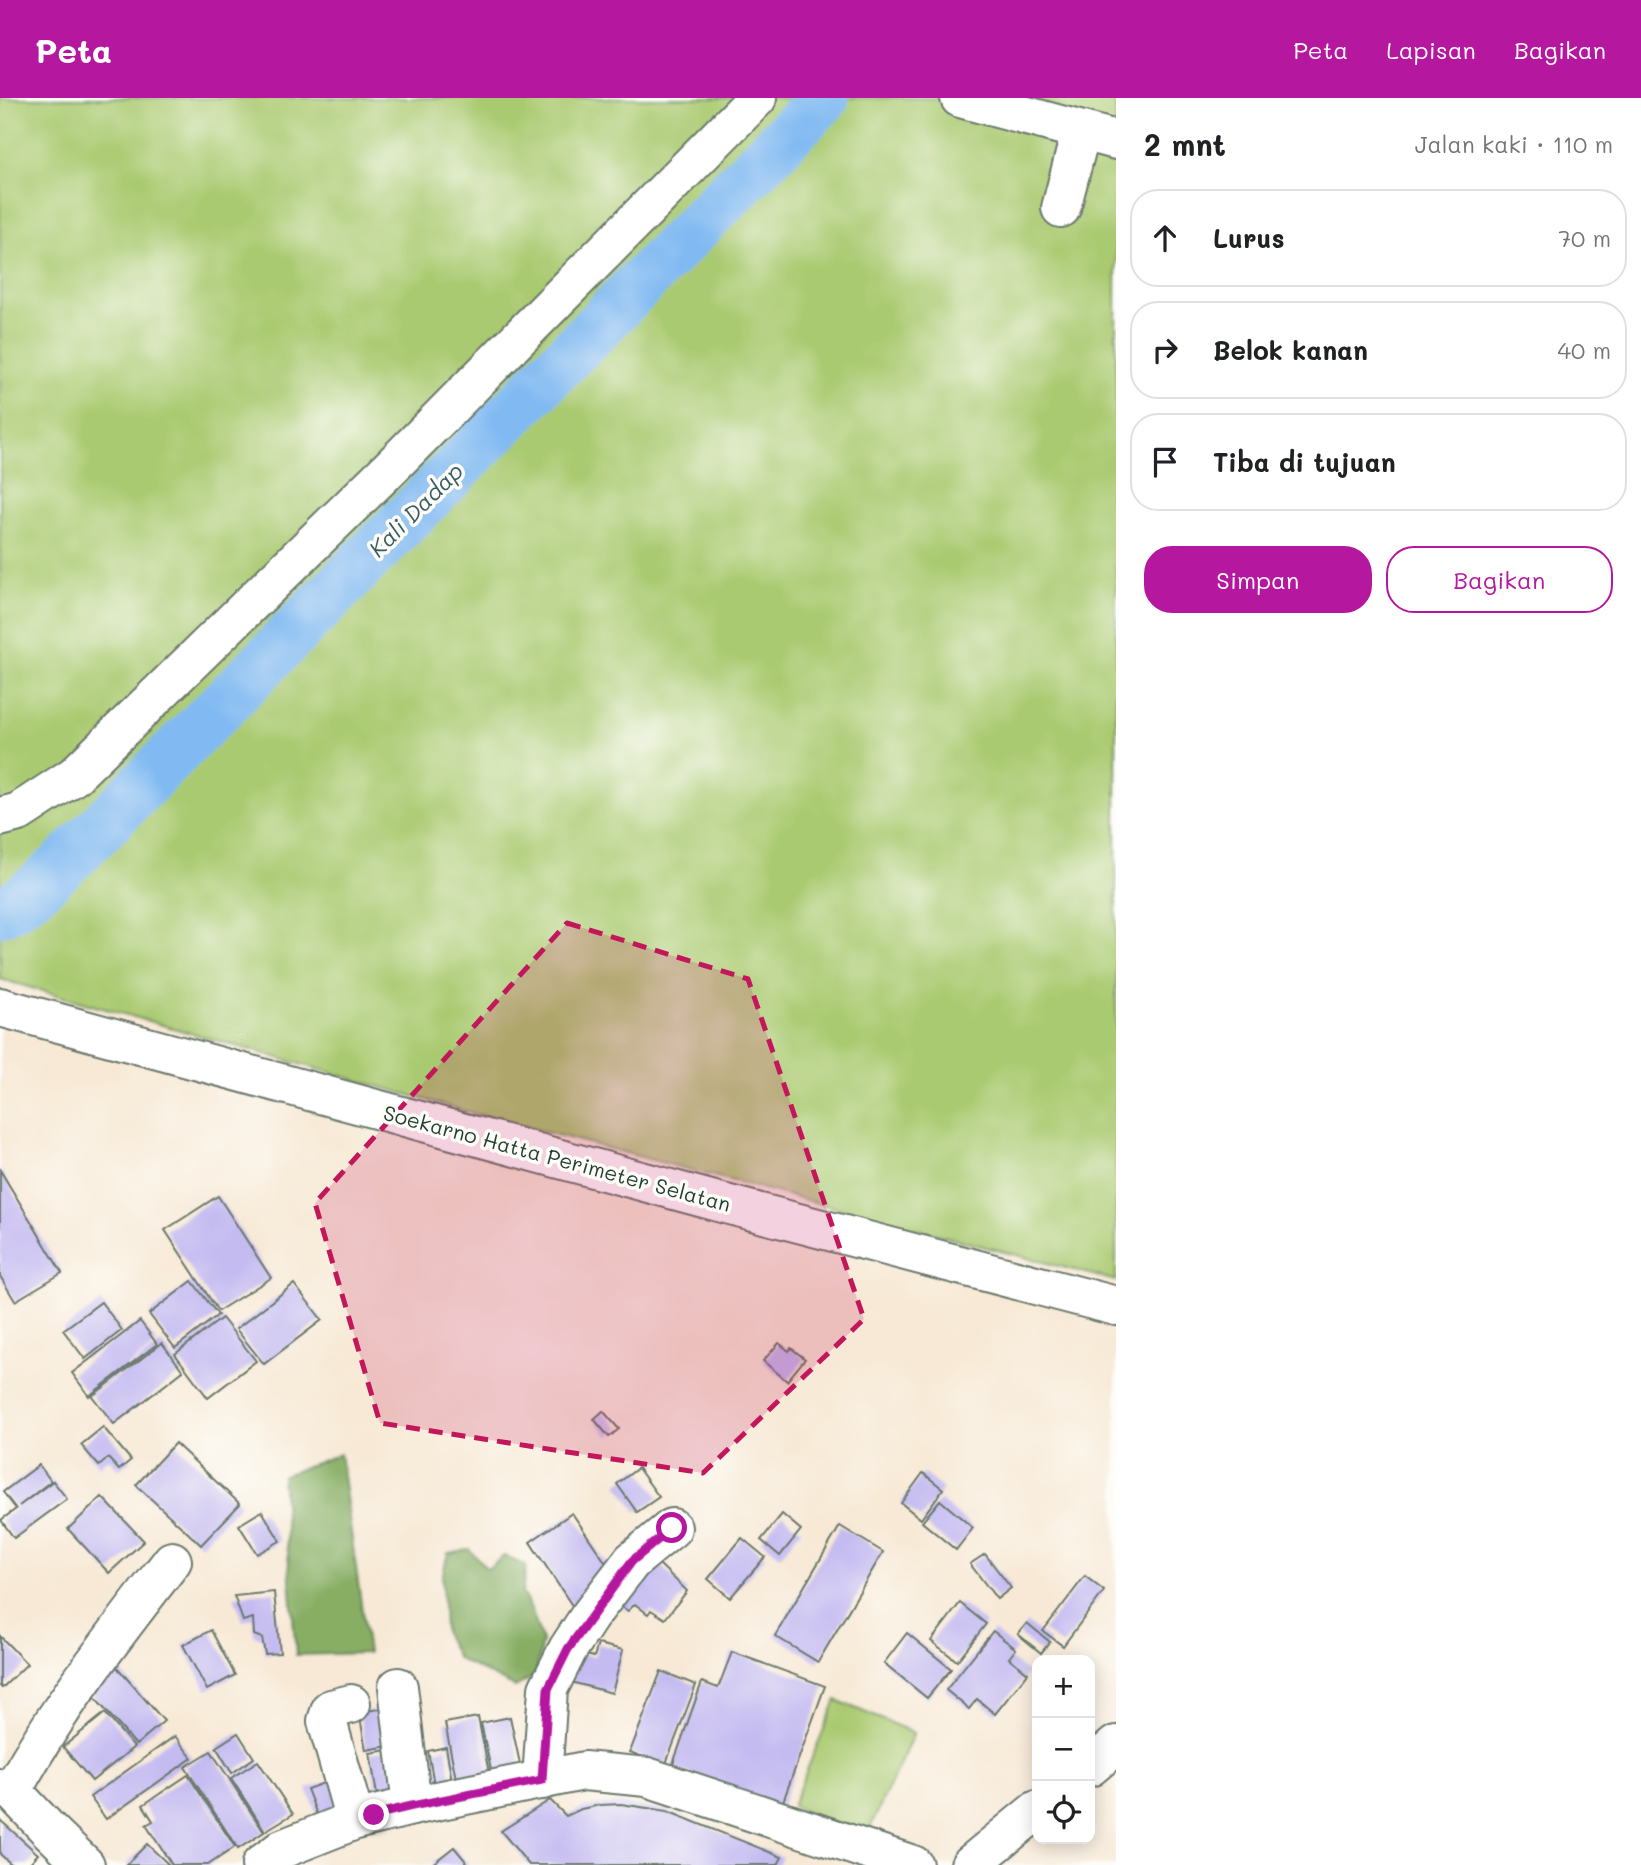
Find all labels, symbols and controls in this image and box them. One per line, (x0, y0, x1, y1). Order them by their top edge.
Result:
text: Peta (35, 28, 112, 71)
text: Peta (1293, 34, 1348, 65)
text: Lapisan (1386, 34, 1476, 65)
text: Bagikan (1514, 34, 1606, 65)
text: 2 mnt (1144, 124, 1226, 164)
text: Jalan kaki · 110 m (1415, 129, 1613, 159)
icon: ahead (1146, 219, 1184, 257)
text: Lurus (1213, 221, 1285, 255)
text: 70 m (1558, 223, 1611, 253)
icon: right (1146, 331, 1184, 369)
text: Belok kanan (1213, 333, 1368, 367)
text: 40 m (1558, 335, 1611, 365)
icon: arrive (1146, 443, 1184, 481)
text: Tiba di tujuan (1213, 445, 1396, 479)
water label: Kali Dadap (362, 456, 469, 563)
button: Simpan (1144, 546, 1372, 613)
button: Bagikan (1386, 546, 1613, 613)
street label: Soekarno Hatta Perimeter Selatan (381, 1098, 734, 1217)
route start (656, 1512, 687, 1543)
map controls (1032, 1655, 1095, 1844)
button: + (1032, 1655, 1095, 1718)
button: − (1032, 1718, 1095, 1781)
button: locate (1032, 1781, 1095, 1844)
route end (358, 1799, 389, 1830)

